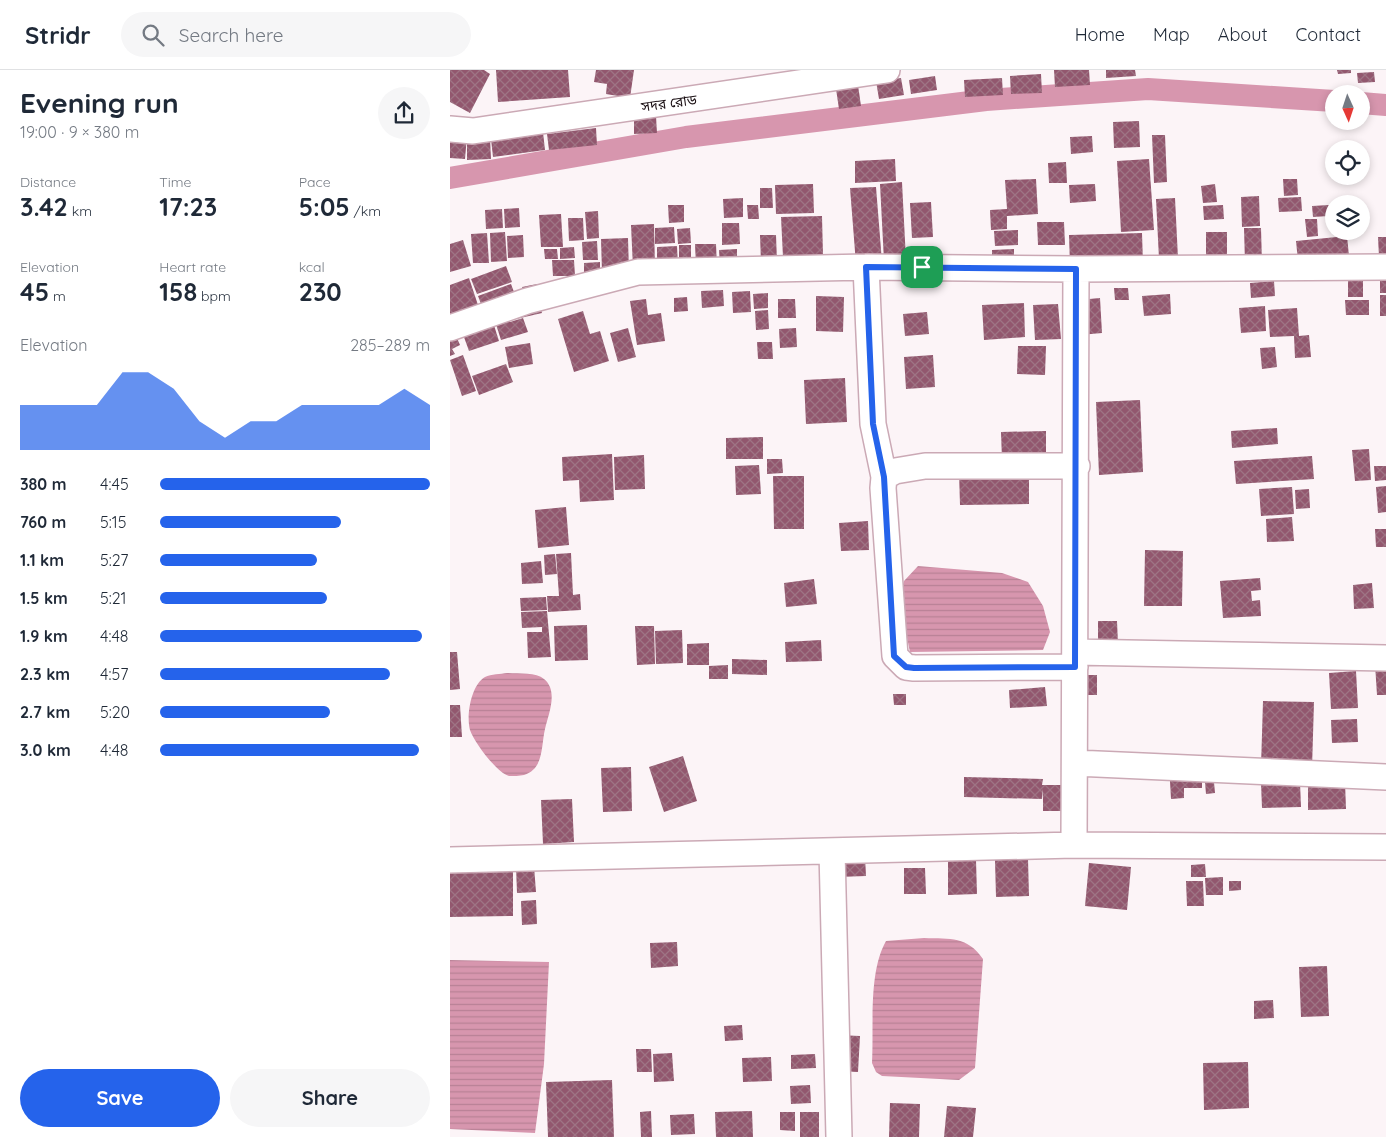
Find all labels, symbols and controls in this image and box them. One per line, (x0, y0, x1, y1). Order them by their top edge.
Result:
search box (121, 12, 471, 57)
text: Stridr (25, 20, 91, 50)
icon: search (139, 21, 167, 49)
text: Search here (179, 23, 284, 47)
text: Home (1075, 23, 1125, 46)
text: Map (1153, 23, 1190, 46)
text: About (1218, 23, 1268, 46)
text: Contact (1296, 23, 1361, 46)
text: Evening run (20, 85, 179, 120)
north arrow (1325, 85, 1370, 130)
map controls (1325, 85, 1370, 240)
button: share (378, 87, 430, 139)
street label: সদর রোড (639, 90, 699, 116)
text: 19:00 · 9 × 380 m (20, 122, 139, 142)
button: locate (1325, 140, 1370, 185)
text: Distance (20, 173, 76, 191)
text: Time (159, 173, 191, 191)
text: Pace (299, 173, 331, 191)
text: 3.42 (20, 191, 68, 222)
text: 17:23 (159, 191, 217, 222)
text: 5:05 (299, 191, 350, 222)
button: layers (1325, 195, 1370, 240)
text: km (68, 202, 92, 220)
text: /km (350, 202, 381, 220)
pin (901, 246, 943, 288)
icon: arrive (908, 253, 936, 281)
text: Elevation (20, 258, 79, 276)
text: Heart rate (159, 258, 226, 276)
text: kcal (299, 258, 325, 276)
text: 45 (20, 276, 49, 307)
text: 158 (159, 276, 197, 307)
text: 230 (299, 276, 342, 307)
text: m (49, 287, 66, 305)
text: bpm (197, 287, 231, 305)
text: Elevation (20, 335, 87, 355)
text: 285–289 m (350, 335, 430, 355)
text: 380 m (20, 474, 66, 494)
text: 4:45 (100, 474, 129, 494)
text: 760 m (20, 512, 66, 532)
text: 5:15 (100, 512, 126, 532)
text: 1.1 km (20, 550, 64, 570)
text: 5:27 (100, 550, 128, 570)
text: 1.5 km (20, 588, 68, 608)
text: 5:21 (100, 588, 127, 608)
text: 1.9 km (20, 626, 68, 646)
text: 4:48 (100, 626, 129, 646)
text: 2.3 km (20, 664, 70, 684)
text: 4:57 (100, 664, 128, 684)
text: 2.7 km (20, 702, 70, 722)
text: 5:20 (100, 702, 130, 722)
text: 3.0 km (20, 740, 71, 760)
text: 4:48 (100, 740, 129, 760)
button: Save (20, 1069, 220, 1127)
button: Share (230, 1069, 430, 1127)

